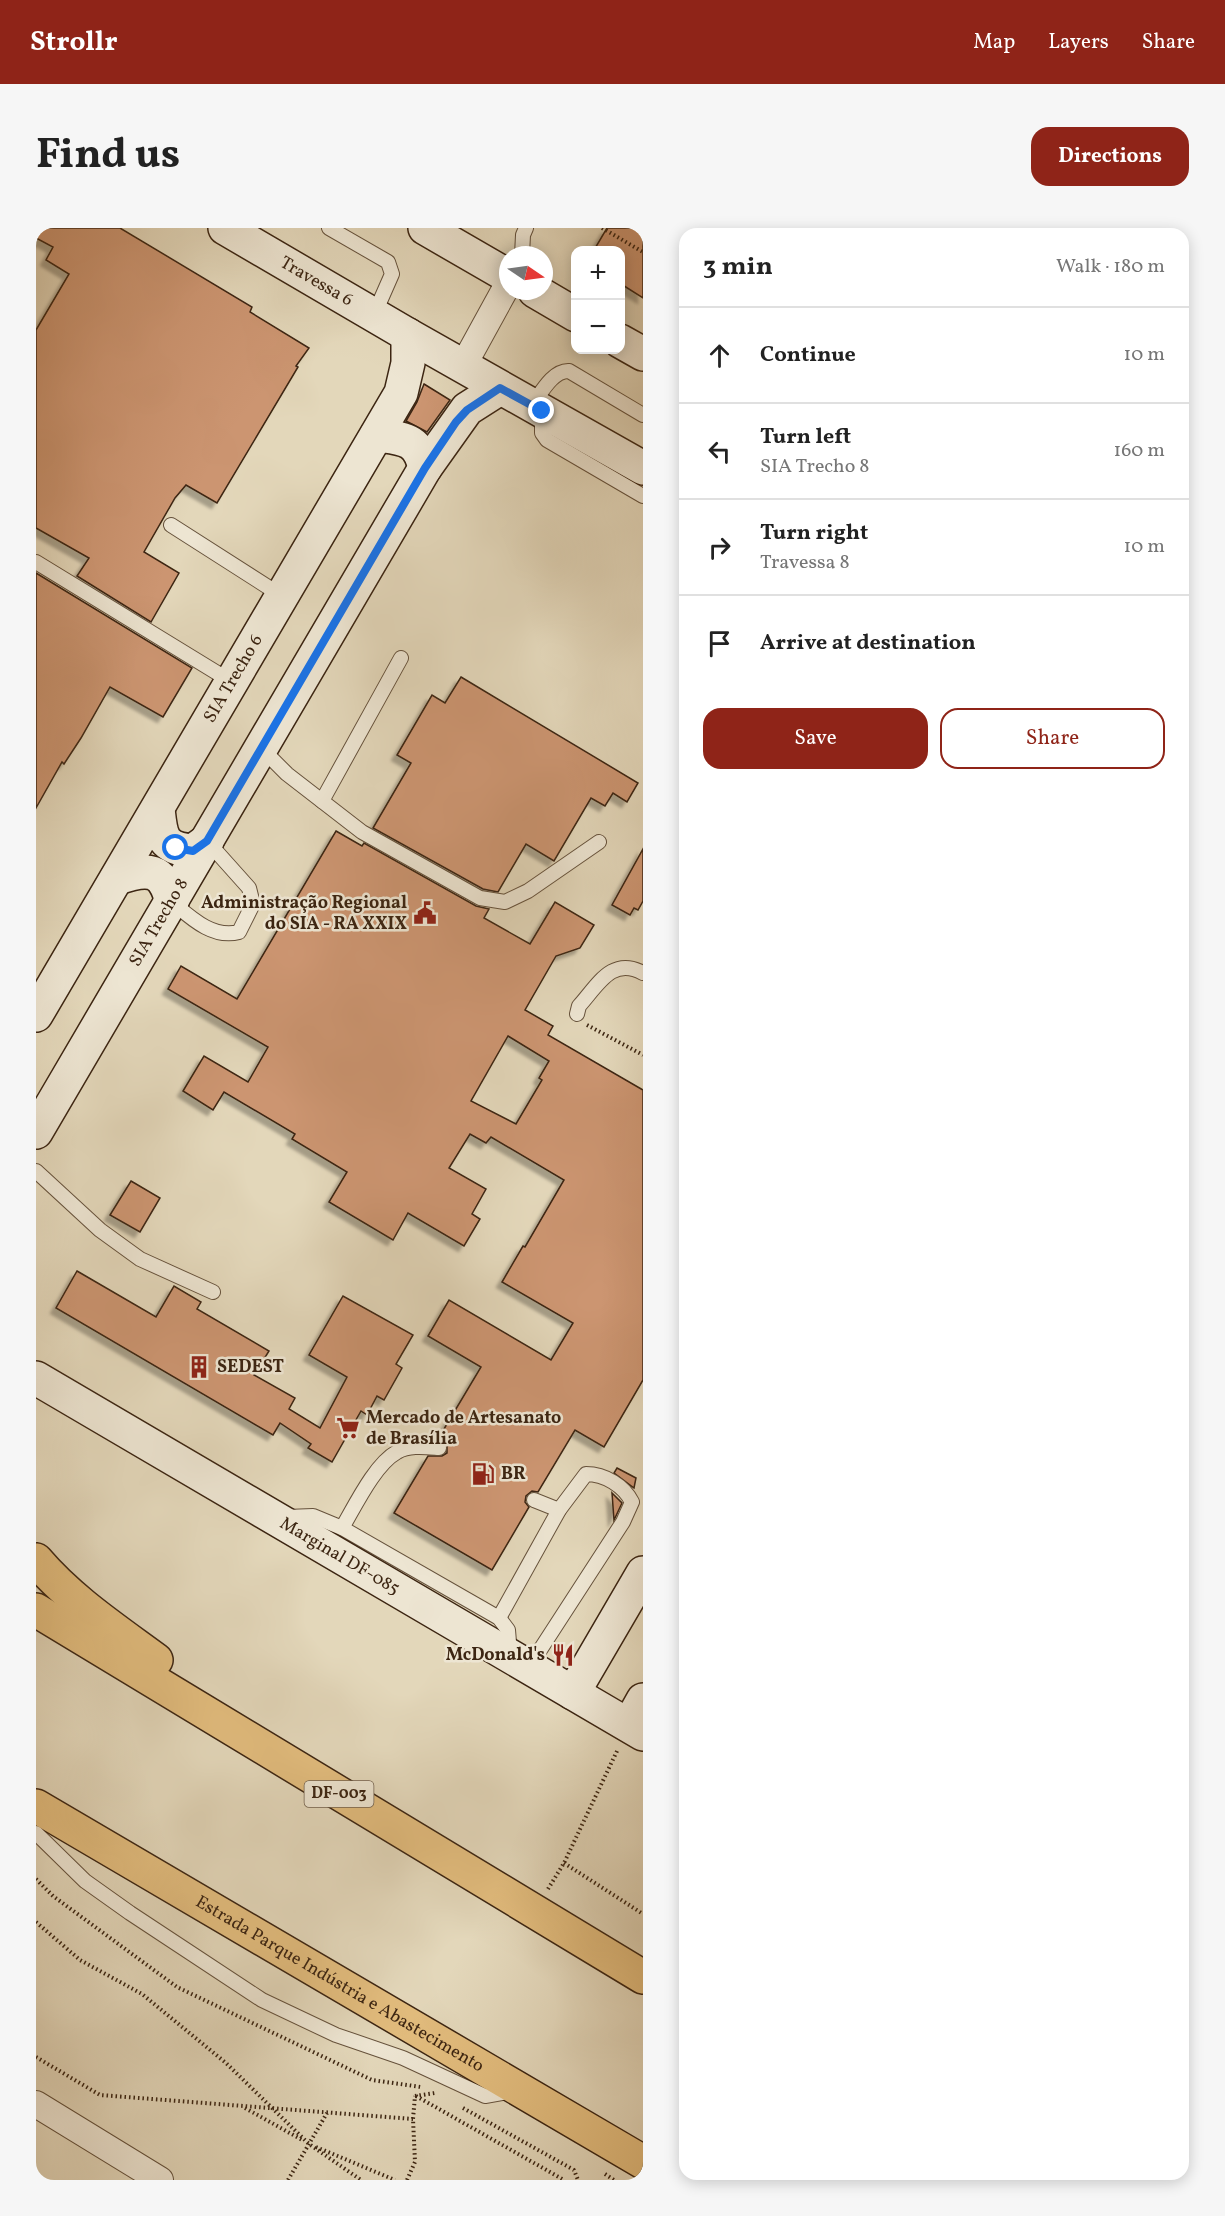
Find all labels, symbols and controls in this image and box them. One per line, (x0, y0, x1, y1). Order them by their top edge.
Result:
text: Strollr (30, 23, 118, 62)
text: Map (973, 28, 1015, 57)
text: Layers (1048, 28, 1109, 57)
text: Share (1142, 28, 1195, 57)
text: Find us (36, 127, 180, 186)
button: Directions (1031, 127, 1189, 186)
north arrow (499, 246, 553, 300)
map controls (571, 246, 625, 354)
button: + (571, 246, 625, 300)
text: 3 min (703, 249, 773, 285)
street label: Travessa 6 (275, 250, 358, 313)
text: Walk · 180 m (1056, 253, 1165, 281)
button: − (571, 300, 625, 354)
icon: ahead (703, 339, 736, 372)
text: Continue (760, 340, 856, 371)
text: 10 m (1124, 341, 1165, 369)
route end (528, 397, 554, 423)
text: Turn left (760, 422, 851, 453)
icon: left (703, 435, 736, 468)
text: 160 m (1113, 437, 1165, 465)
text: SIA Trecho 8 (760, 453, 870, 481)
text: Turn right (760, 518, 868, 549)
icon: right (703, 531, 736, 564)
text: 10 m (1124, 533, 1165, 561)
text: Travessa 8 (760, 549, 850, 577)
icon: arrive (703, 627, 736, 660)
text: Arrive at destination (760, 628, 976, 659)
street label: SIA Trecho 6 (198, 630, 269, 727)
button: Save (703, 708, 928, 769)
button: Share (940, 708, 1165, 769)
route start (162, 834, 188, 860)
street label: SIA Trecho 8 (123, 873, 195, 971)
place label: Administração Regional do SIA - RA XXIX (201, 891, 407, 937)
public building icon: Administração Regional do SIA - RA XXIX (412, 900, 438, 926)
building icon: SEDEST (186, 1354, 212, 1380)
place label: SEDEST (217, 1355, 284, 1380)
place label: Mercado de Artesanato de Brasília (366, 1406, 561, 1452)
supermarket icon: Mercado de Artesanato de Brasília (335, 1415, 361, 1441)
fuel station icon: BR (470, 1461, 496, 1487)
place label: BR (501, 1462, 526, 1487)
street label: Marginal DF-085 (275, 1511, 404, 1601)
restaurant icon: McDonald's (550, 1642, 576, 1668)
place label: McDonald's (446, 1643, 545, 1668)
road number: DF-003 (304, 1781, 374, 1807)
street label: Estrada Parque Indústria e Abastecimento (191, 1890, 489, 2079)

